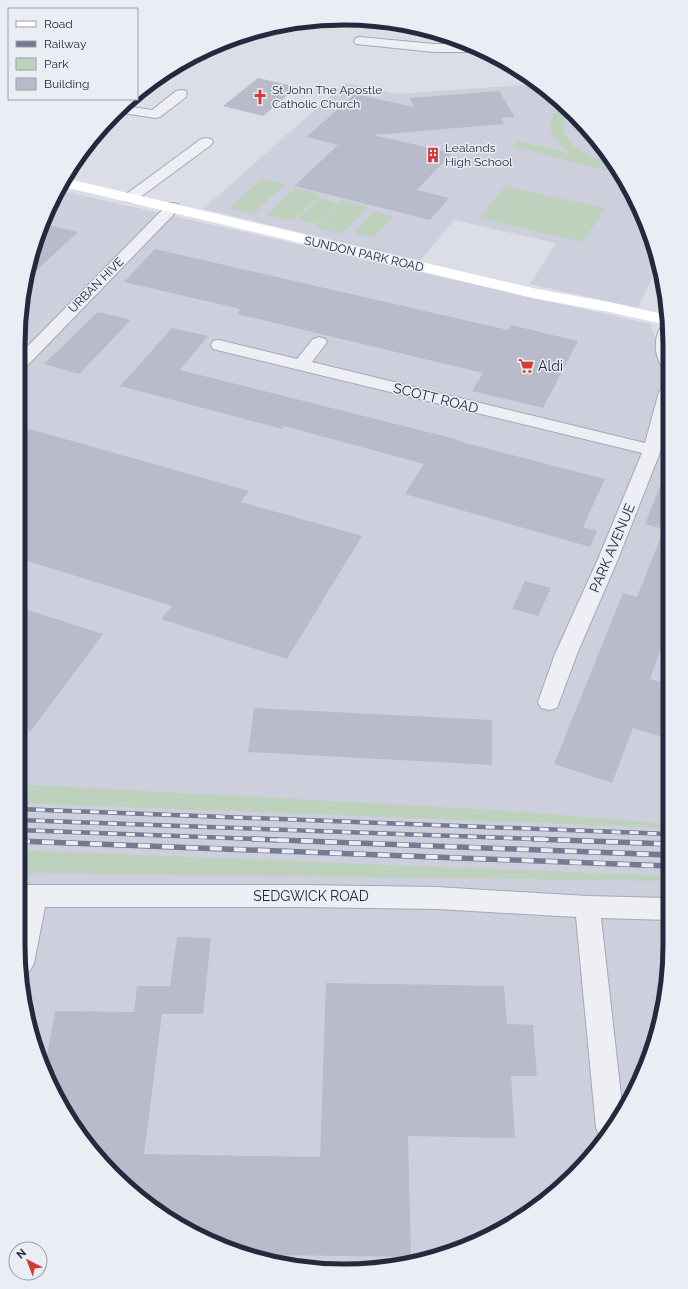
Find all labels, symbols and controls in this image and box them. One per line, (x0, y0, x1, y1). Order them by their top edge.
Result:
legend (8, 8, 138, 100)
text: Road (44, 17, 73, 31)
text: Railway (44, 37, 87, 51)
text: Park (44, 57, 69, 71)
text: Building (44, 77, 90, 91)
place label: St John The Apostle Catholic Church (272, 83, 382, 111)
church icon: St John The Apostle Catholic Church (251, 88, 269, 106)
place label: Lealands High School (445, 141, 513, 169)
building icon: Lealands High School (424, 146, 442, 164)
street label: SUNDON PARK ROAD (303, 233, 426, 275)
street label: URBAN HIVE (65, 254, 127, 316)
supermarket icon: Aldi (517, 357, 535, 375)
place label: Aldi (538, 358, 563, 374)
street label: SCOTT ROAD (392, 380, 480, 416)
street label: PARK AVENUE (586, 501, 638, 595)
street label: SEDGWICK ROAD (253, 888, 369, 904)
north arrow (8, 1241, 48, 1281)
text: N (14, 1246, 29, 1262)

